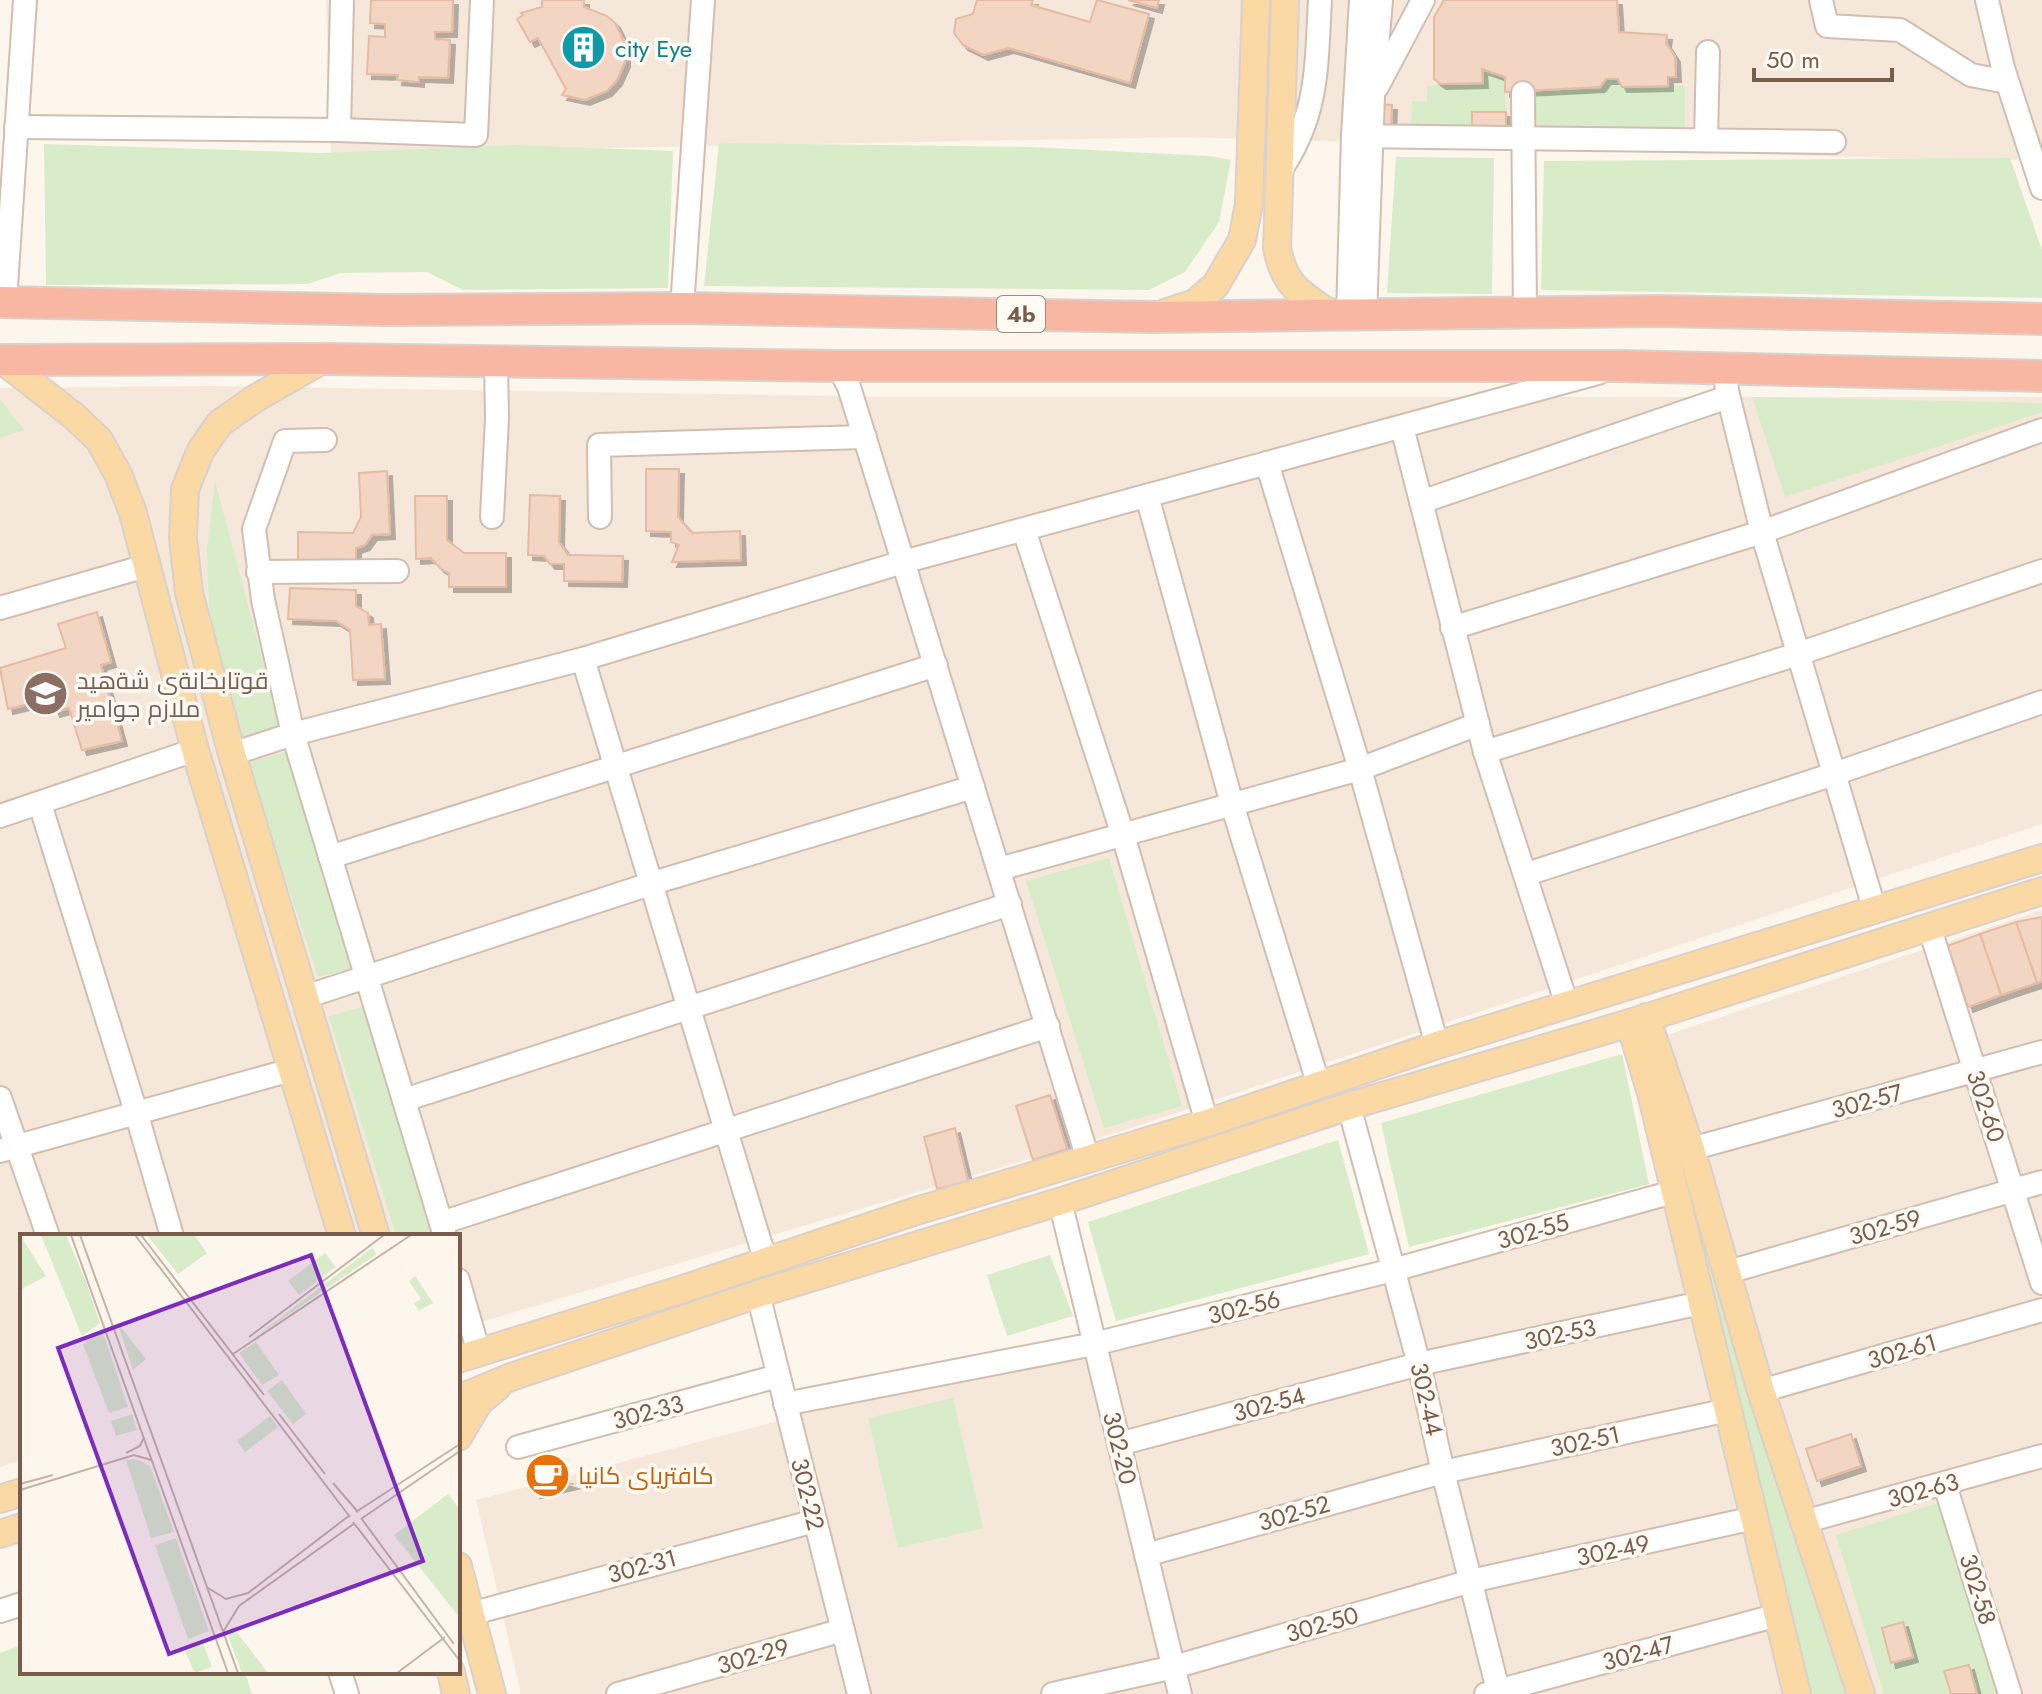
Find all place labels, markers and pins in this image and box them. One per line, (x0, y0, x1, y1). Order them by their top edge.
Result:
building icon: city Eye (560, 24, 608, 72)
place label: city Eye (615, 31, 692, 66)
place label: قوتابخانةى شةهيد ملازم جوامير (75, 663, 269, 726)
school or university icon: قوتابخانةى شةهيد ملازم جوامير (22, 670, 70, 718)
cafe icon: کافتریای کانیا (523, 1451, 571, 1499)
place label: کافتریای کانیا (578, 1458, 714, 1493)

